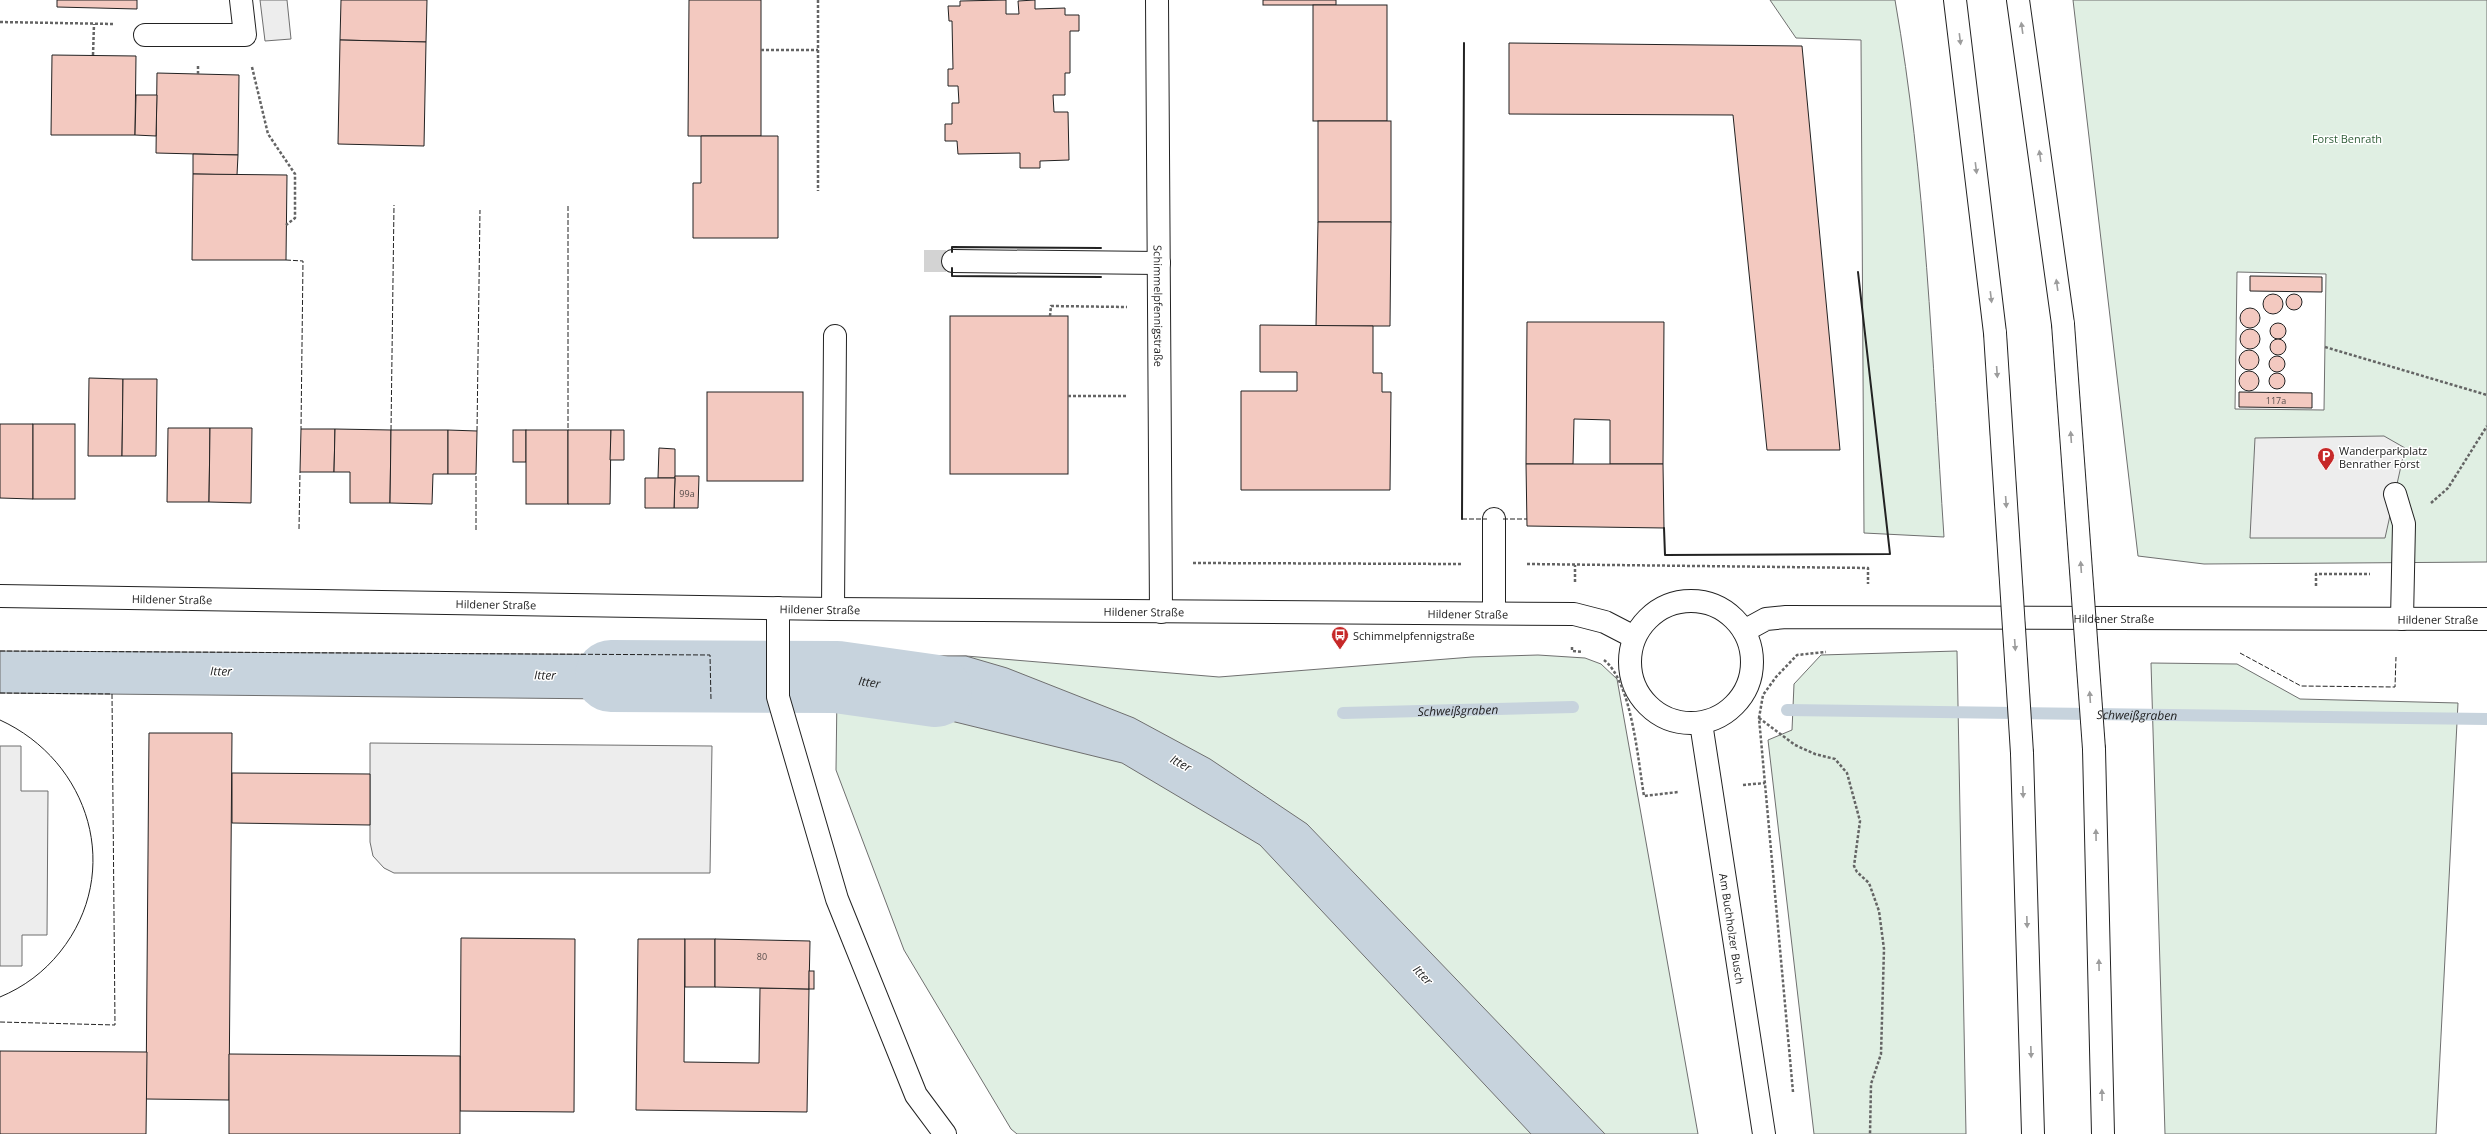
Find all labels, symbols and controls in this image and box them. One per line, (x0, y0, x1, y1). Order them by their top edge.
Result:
one-way arrow (2019, 21, 2025, 34)
one-way arrow (1957, 33, 1964, 45)
park label: Forst Benrath (2312, 131, 2382, 146)
one-way arrow (2037, 150, 2043, 162)
one-way arrow (1972, 162, 1979, 174)
street label: Schimmelpfennigstraße (1151, 245, 1167, 367)
one-way arrow (2054, 279, 2061, 291)
one-way arrow (1988, 291, 1994, 303)
one-way arrow (1994, 366, 2001, 378)
house number: 117a (2266, 394, 2286, 407)
one-way arrow (2068, 431, 2075, 443)
place label: Wanderparkplatz Benrather Forst (2339, 443, 2427, 471)
parking icon: Wanderparkplatz Benrather Forst (2316, 446, 2336, 471)
house number: 99a (679, 487, 695, 500)
one-way arrow (2002, 496, 2009, 508)
one-way arrow (2077, 561, 2084, 573)
street label: Hildener Straße (132, 591, 212, 607)
street label: Hildener Straße (456, 596, 536, 612)
street label: Hildener Straße (780, 601, 860, 617)
street label: Hildener Straße (1104, 603, 1184, 619)
street label: Hildener Straße (1428, 606, 1508, 621)
street label: Hildener Straße (2074, 610, 2154, 626)
street label: Hildener Straße (2398, 611, 2478, 626)
bus stop icon: Schimmelpfennigstraße (1330, 625, 1350, 650)
place label: Schimmelpfennigstraße (1353, 628, 1475, 643)
one-way arrow (2012, 639, 2019, 651)
water label: Itter (210, 662, 233, 680)
water label: Itter (534, 666, 557, 684)
water label: Itter (858, 672, 883, 692)
one-way arrow (2086, 690, 2093, 703)
water label: Schweißgraben (1417, 700, 1499, 720)
water label: Schweißgraben (2097, 705, 2177, 724)
water label: Itter (1167, 750, 1196, 776)
one-way arrow (2020, 786, 2026, 799)
one-way arrow (2093, 828, 2099, 841)
street label: Am Buchholzer Busch (1717, 872, 1748, 985)
one-way arrow (2024, 916, 2030, 929)
house number: 80 (757, 950, 767, 963)
one-way arrow (2096, 958, 2102, 971)
water label: Itter (1409, 961, 1438, 990)
one-way arrow (2027, 1046, 2034, 1058)
one-way arrow (2099, 1088, 2105, 1101)

